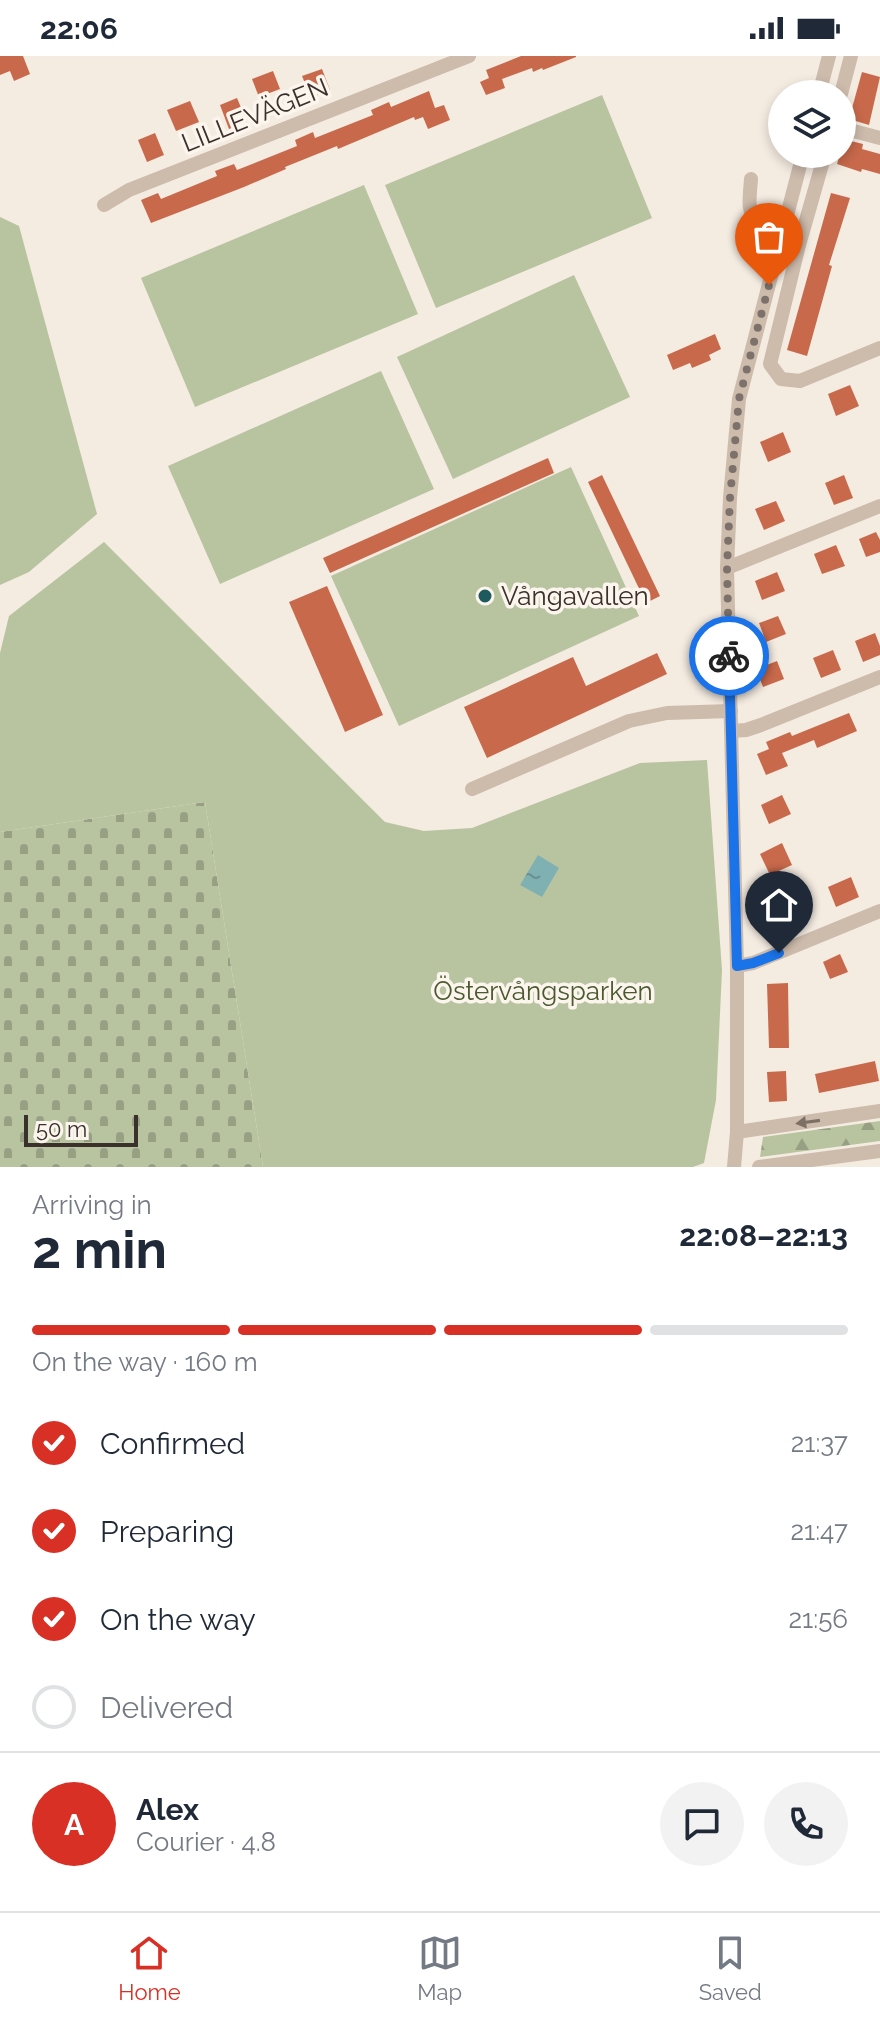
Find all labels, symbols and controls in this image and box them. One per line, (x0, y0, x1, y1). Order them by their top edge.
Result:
text: 22:06 (40, 11, 118, 46)
street label: LILLEVÄGEN (177, 72, 333, 158)
map controls (768, 80, 856, 168)
button: layers (768, 80, 856, 168)
pin (735, 203, 803, 285)
icon: bag (747, 215, 791, 259)
place label: Vångavallen (501, 581, 649, 611)
marker: Vångavallen (476, 587, 494, 605)
courier (689, 616, 769, 696)
icon: bike (707, 634, 751, 678)
pin (745, 871, 813, 953)
icon: home (757, 883, 801, 927)
park label: Östervångsparken (433, 975, 653, 1006)
scale bar (24, 1111, 138, 1147)
text: 50 m (36, 1116, 87, 1142)
one-way arrow (796, 1116, 821, 1129)
text: Arriving in (32, 1190, 152, 1220)
text: 22:08–22:13 (679, 1218, 848, 1253)
text: 2 min (32, 1219, 167, 1280)
text: On the way · 160 m (32, 1347, 258, 1377)
icon: check (32, 1421, 76, 1465)
text: Confirmed (100, 1426, 245, 1461)
text: 21:37 (791, 1428, 848, 1458)
icon: check (32, 1509, 76, 1553)
text: Preparing (100, 1514, 234, 1549)
text: 21:47 (790, 1516, 848, 1546)
icon: check (32, 1597, 76, 1641)
text: On the way (100, 1602, 256, 1637)
text: 21:56 (789, 1604, 848, 1634)
text: Delivered (100, 1690, 233, 1725)
button: chat (660, 1782, 744, 1866)
button: phone (764, 1782, 848, 1866)
text: Alex (136, 1792, 199, 1827)
text: A (64, 1807, 84, 1842)
text: Courier · 4.8 (136, 1827, 276, 1857)
tab: Home (118, 1931, 181, 2005)
tab: Map (417, 1931, 462, 2005)
tab: Saved (699, 1931, 762, 2005)

